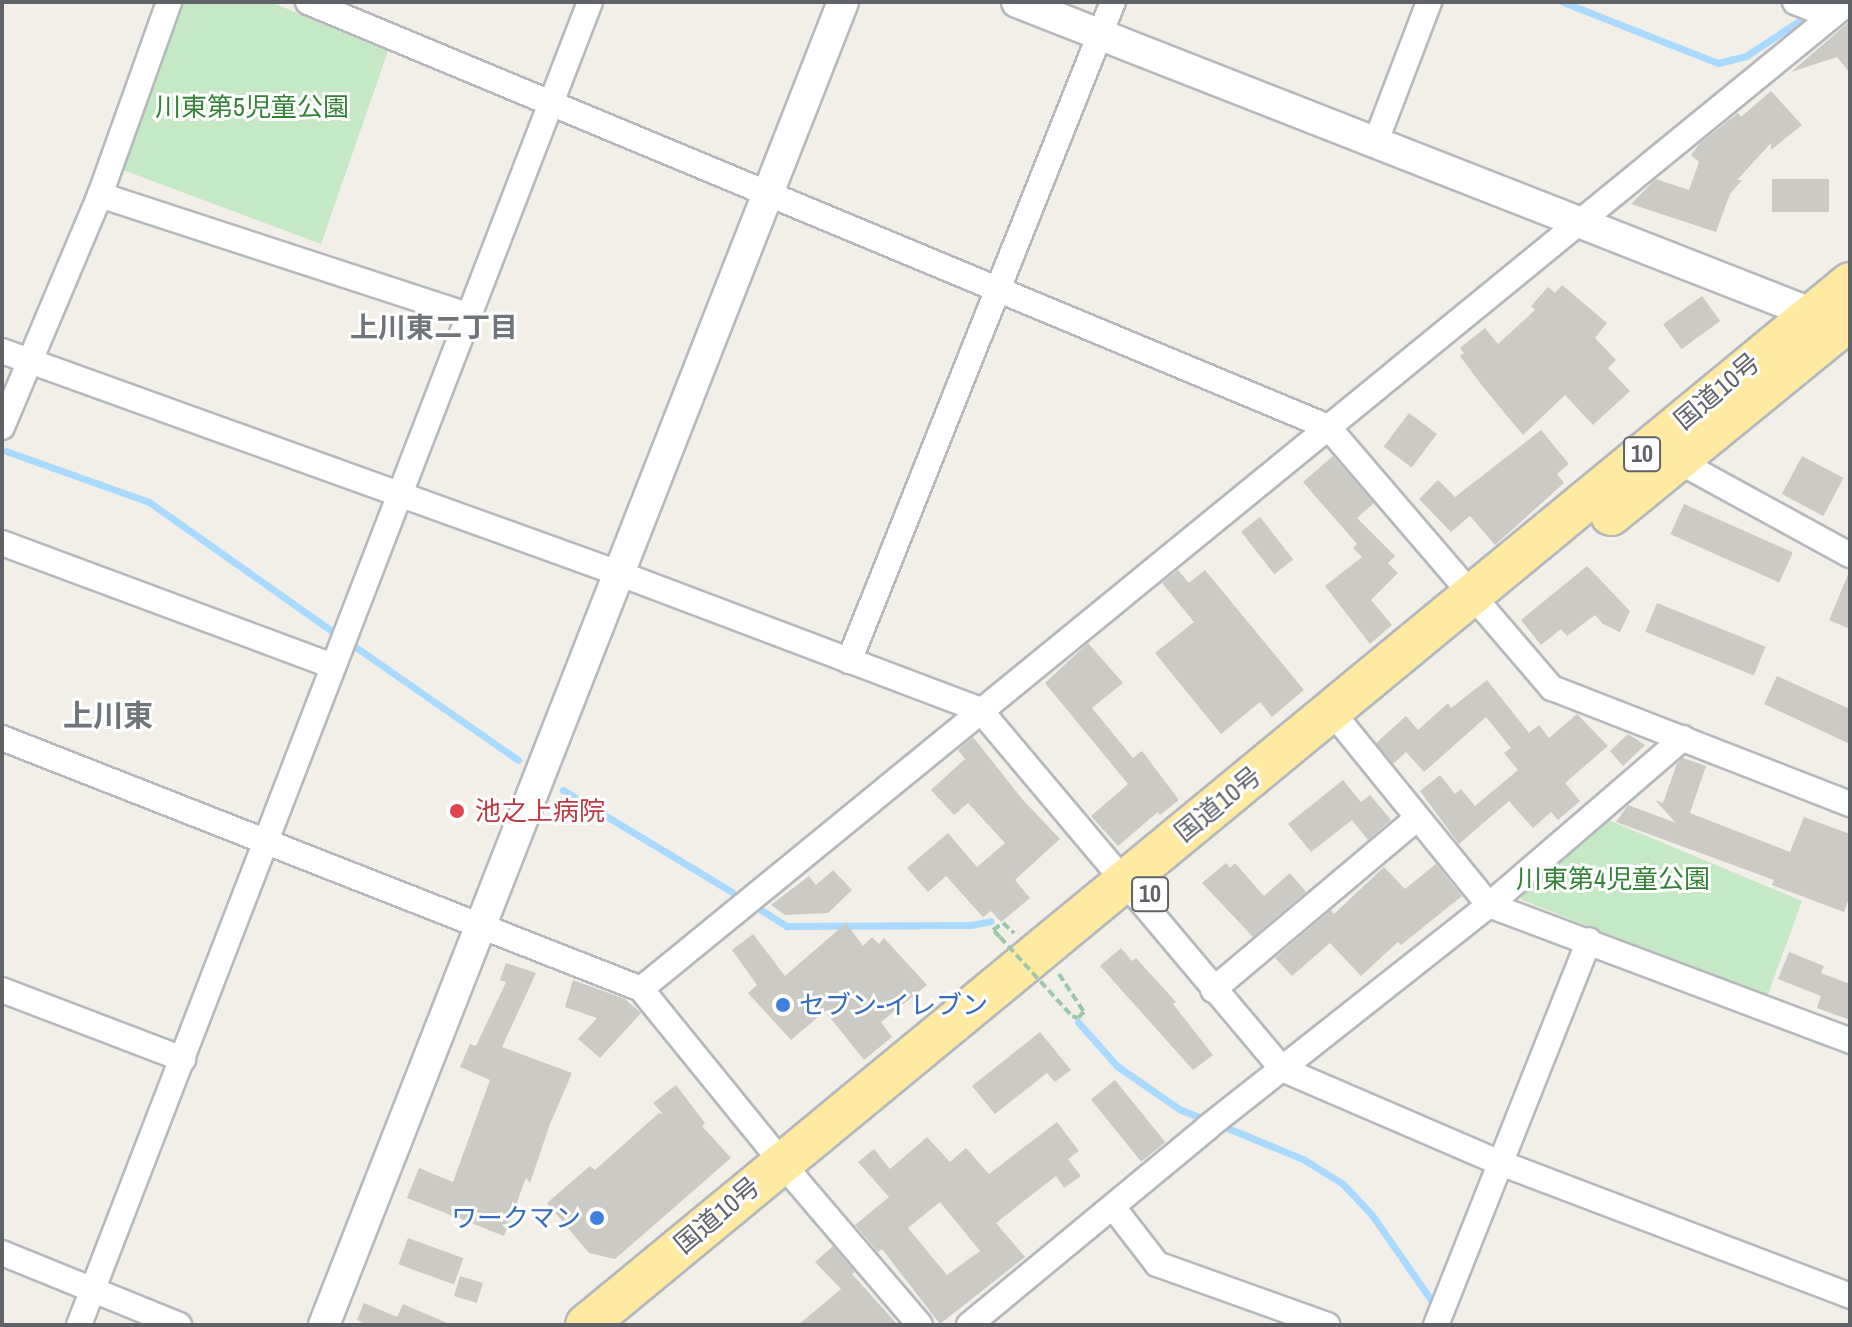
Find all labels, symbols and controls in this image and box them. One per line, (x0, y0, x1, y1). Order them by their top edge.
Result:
park label: 川東第5児童公園 (155, 91, 349, 123)
district label: 上川東二丁目 (350, 310, 518, 344)
street label: 国道10号 (1668, 346, 1766, 436)
road number: 10 (1622, 434, 1662, 474)
district label: 上川東 (63, 697, 153, 733)
street label: 国道10号 (1169, 760, 1267, 848)
place label: 池之上病院 (475, 795, 605, 827)
marker: 池之上病院 (446, 800, 468, 822)
park label: 川東第4児童公園 (1516, 863, 1710, 895)
road number: 10 (1130, 874, 1170, 914)
place label: セブン-イレブン (799, 989, 988, 1021)
marker: セブン-イレブン (774, 996, 792, 1014)
street label: 国道10号 (668, 1170, 766, 1260)
place label: ワークマン (451, 1202, 581, 1234)
marker: ワークマン (588, 1209, 606, 1227)

